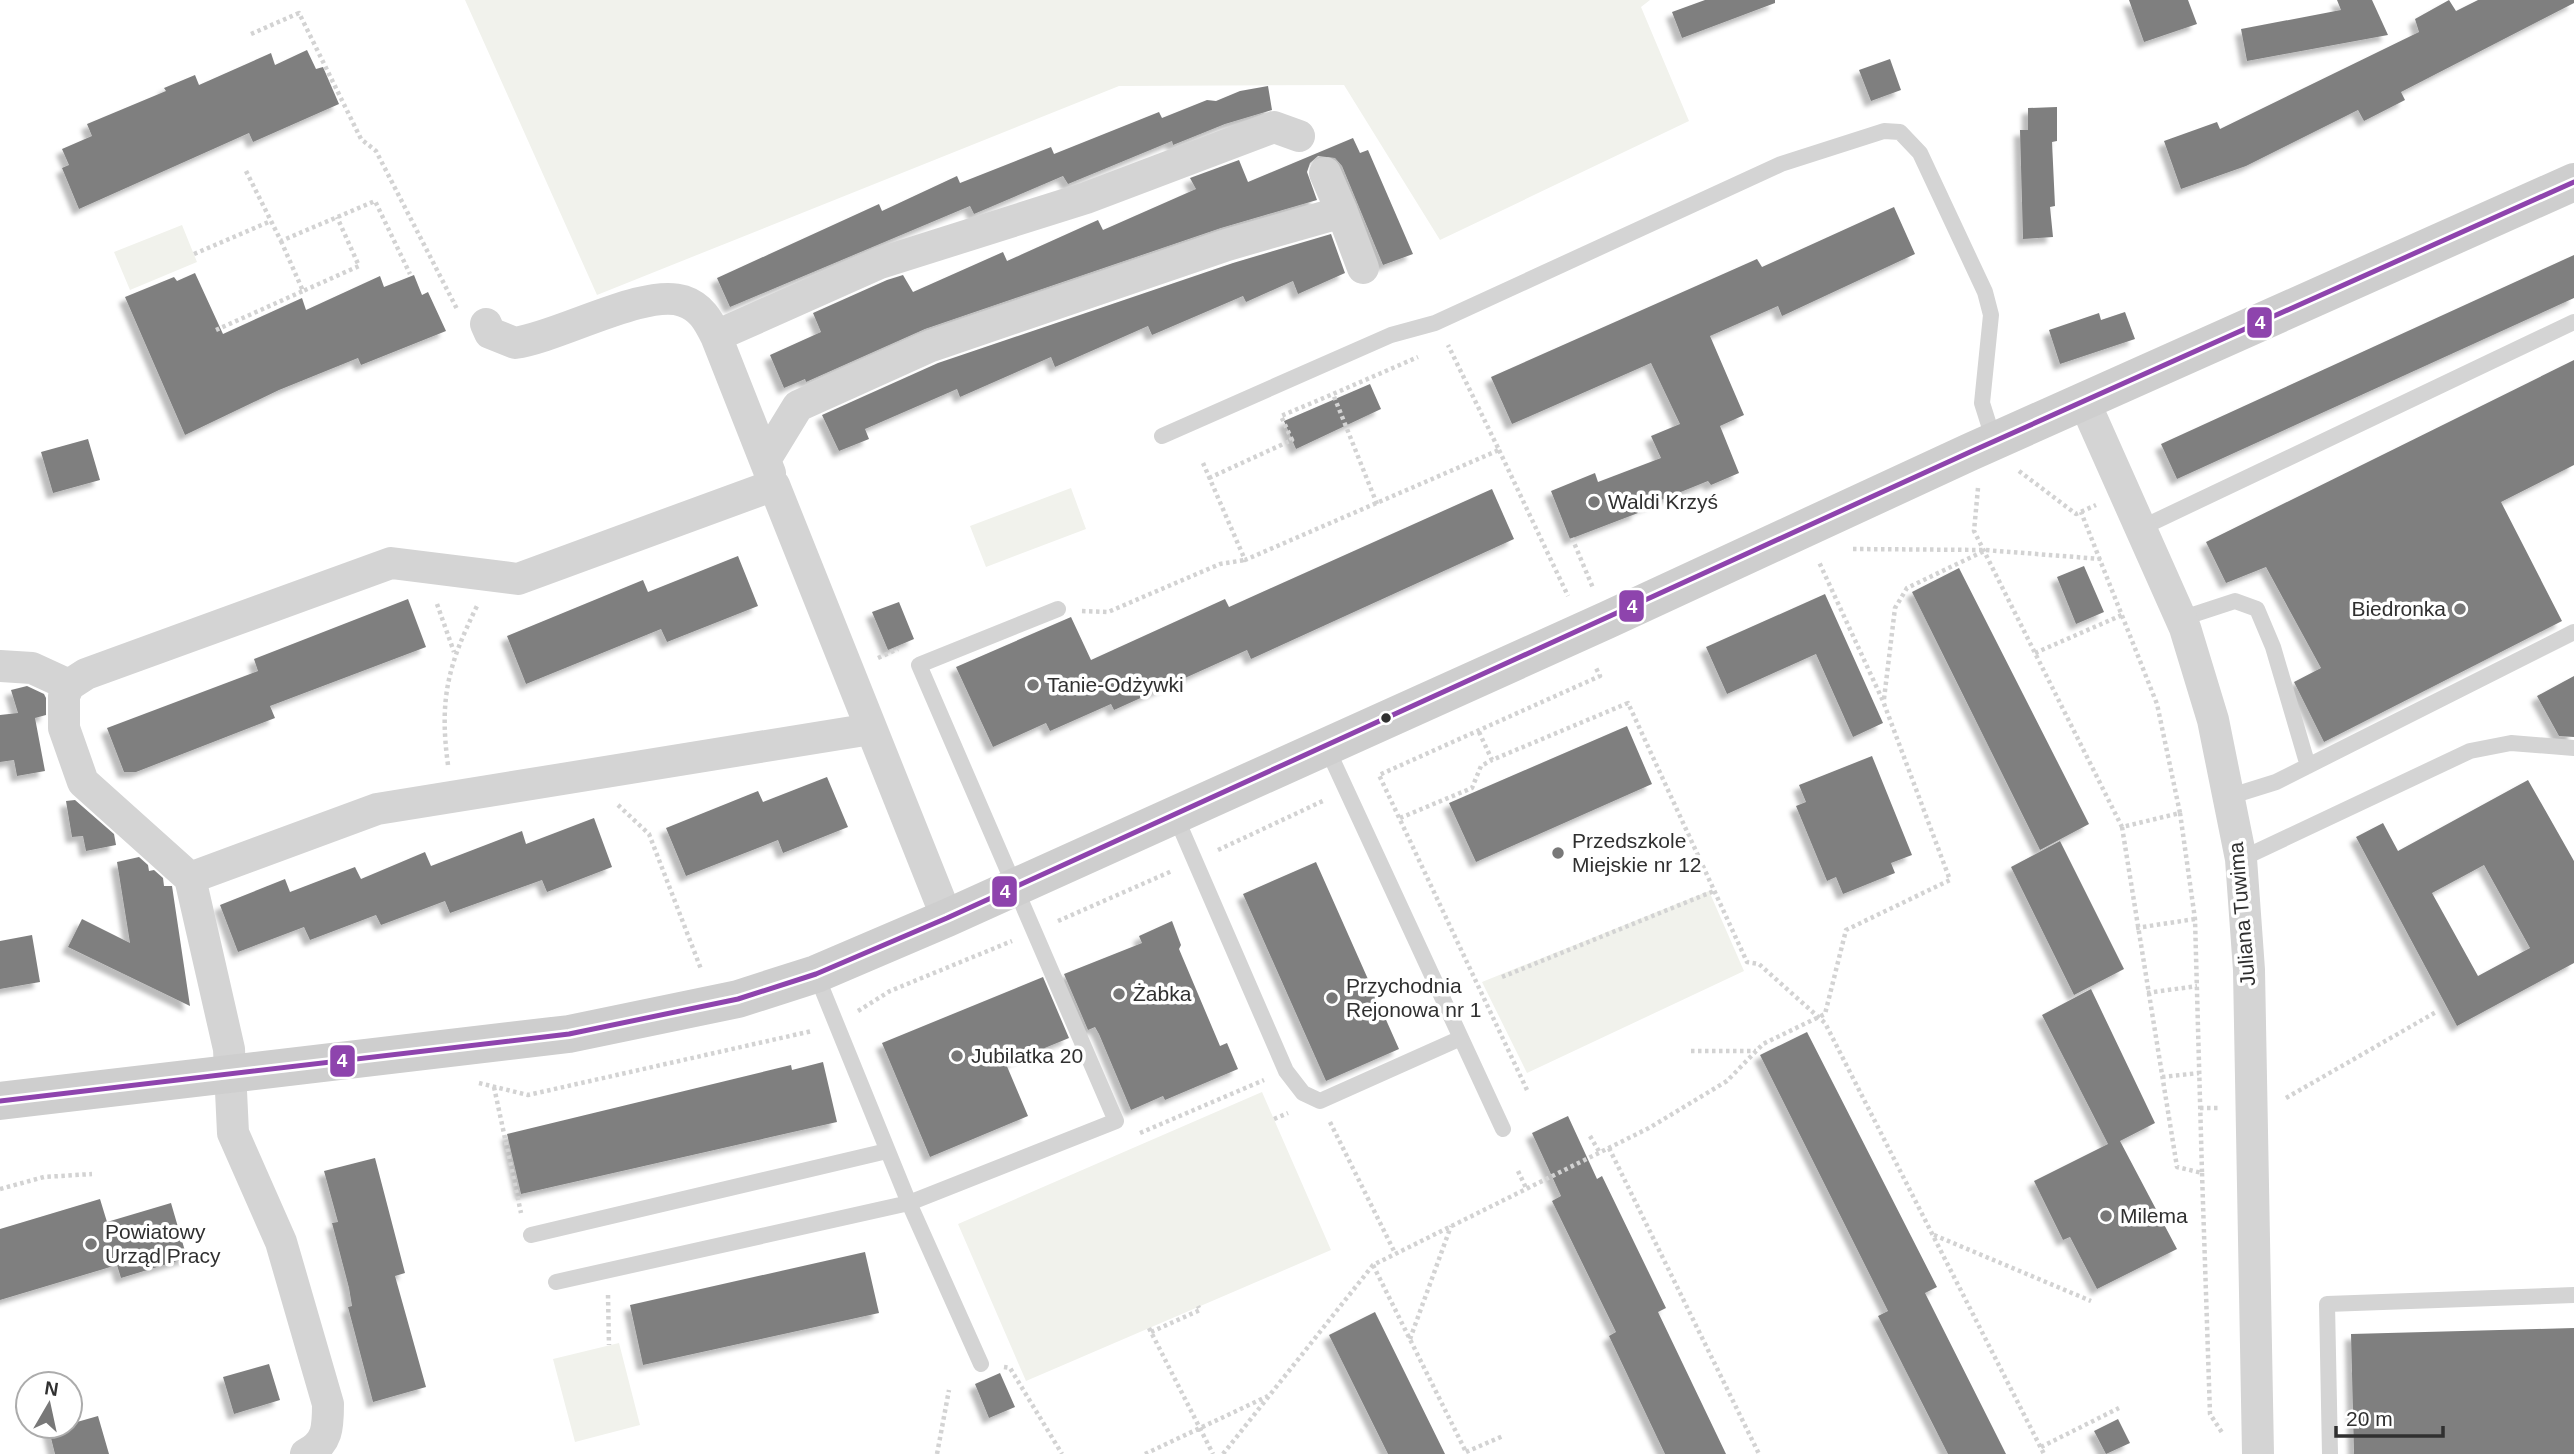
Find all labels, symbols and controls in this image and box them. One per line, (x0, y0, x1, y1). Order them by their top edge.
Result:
line badge: 4 (2246, 306, 2273, 339)
text: 4 (2255, 312, 2266, 333)
place label: Waldi Krzyś (1608, 490, 1718, 513)
marker: Waldi Krzyś (1586, 494, 1602, 510)
line badge: 4 (1618, 589, 1645, 623)
text: 4 (1627, 596, 1638, 617)
place label: Biedronka (2351, 597, 2446, 620)
marker: Biedronka (2452, 601, 2468, 617)
place label: Tanie-Odżywki (1047, 673, 1184, 696)
marker: Tanie-Odżywki (1025, 677, 1041, 693)
unlabelled marker (1379, 711, 1393, 725)
place label: Przedszkole Miejskie nr 12 (1572, 829, 1702, 876)
street label: Juliana Tuwima (2224, 841, 2259, 987)
marker: Przedszkole Miejskie nr 12 (1550, 845, 1566, 861)
line badge: 4 (991, 875, 1018, 908)
text: 4 (1000, 881, 1011, 902)
place label: Przychodnia Rejonowa nr 1 (1346, 974, 1481, 1021)
place label: Żabka (1133, 982, 1192, 1005)
marker: Żabka (1111, 986, 1127, 1002)
marker: Przychodnia Rejonowa nr 1 (1324, 990, 1340, 1006)
line badge: 4 (329, 1044, 356, 1078)
place label: Jubilatka 20 (971, 1044, 1083, 1067)
marker: Jubilatka 20 (949, 1048, 965, 1064)
text: 4 (337, 1050, 348, 1071)
place label: Milema (2120, 1204, 2188, 1227)
marker: Milema (2098, 1208, 2114, 1224)
place label: Powiatowy Urząd Pracy (105, 1220, 221, 1267)
marker: Powiatowy Urząd Pracy (83, 1236, 99, 1252)
north arrow (14, 1370, 84, 1440)
text: N (43, 1377, 60, 1400)
scale bar (2336, 1394, 2443, 1438)
text: 20 m (2346, 1407, 2393, 1430)

